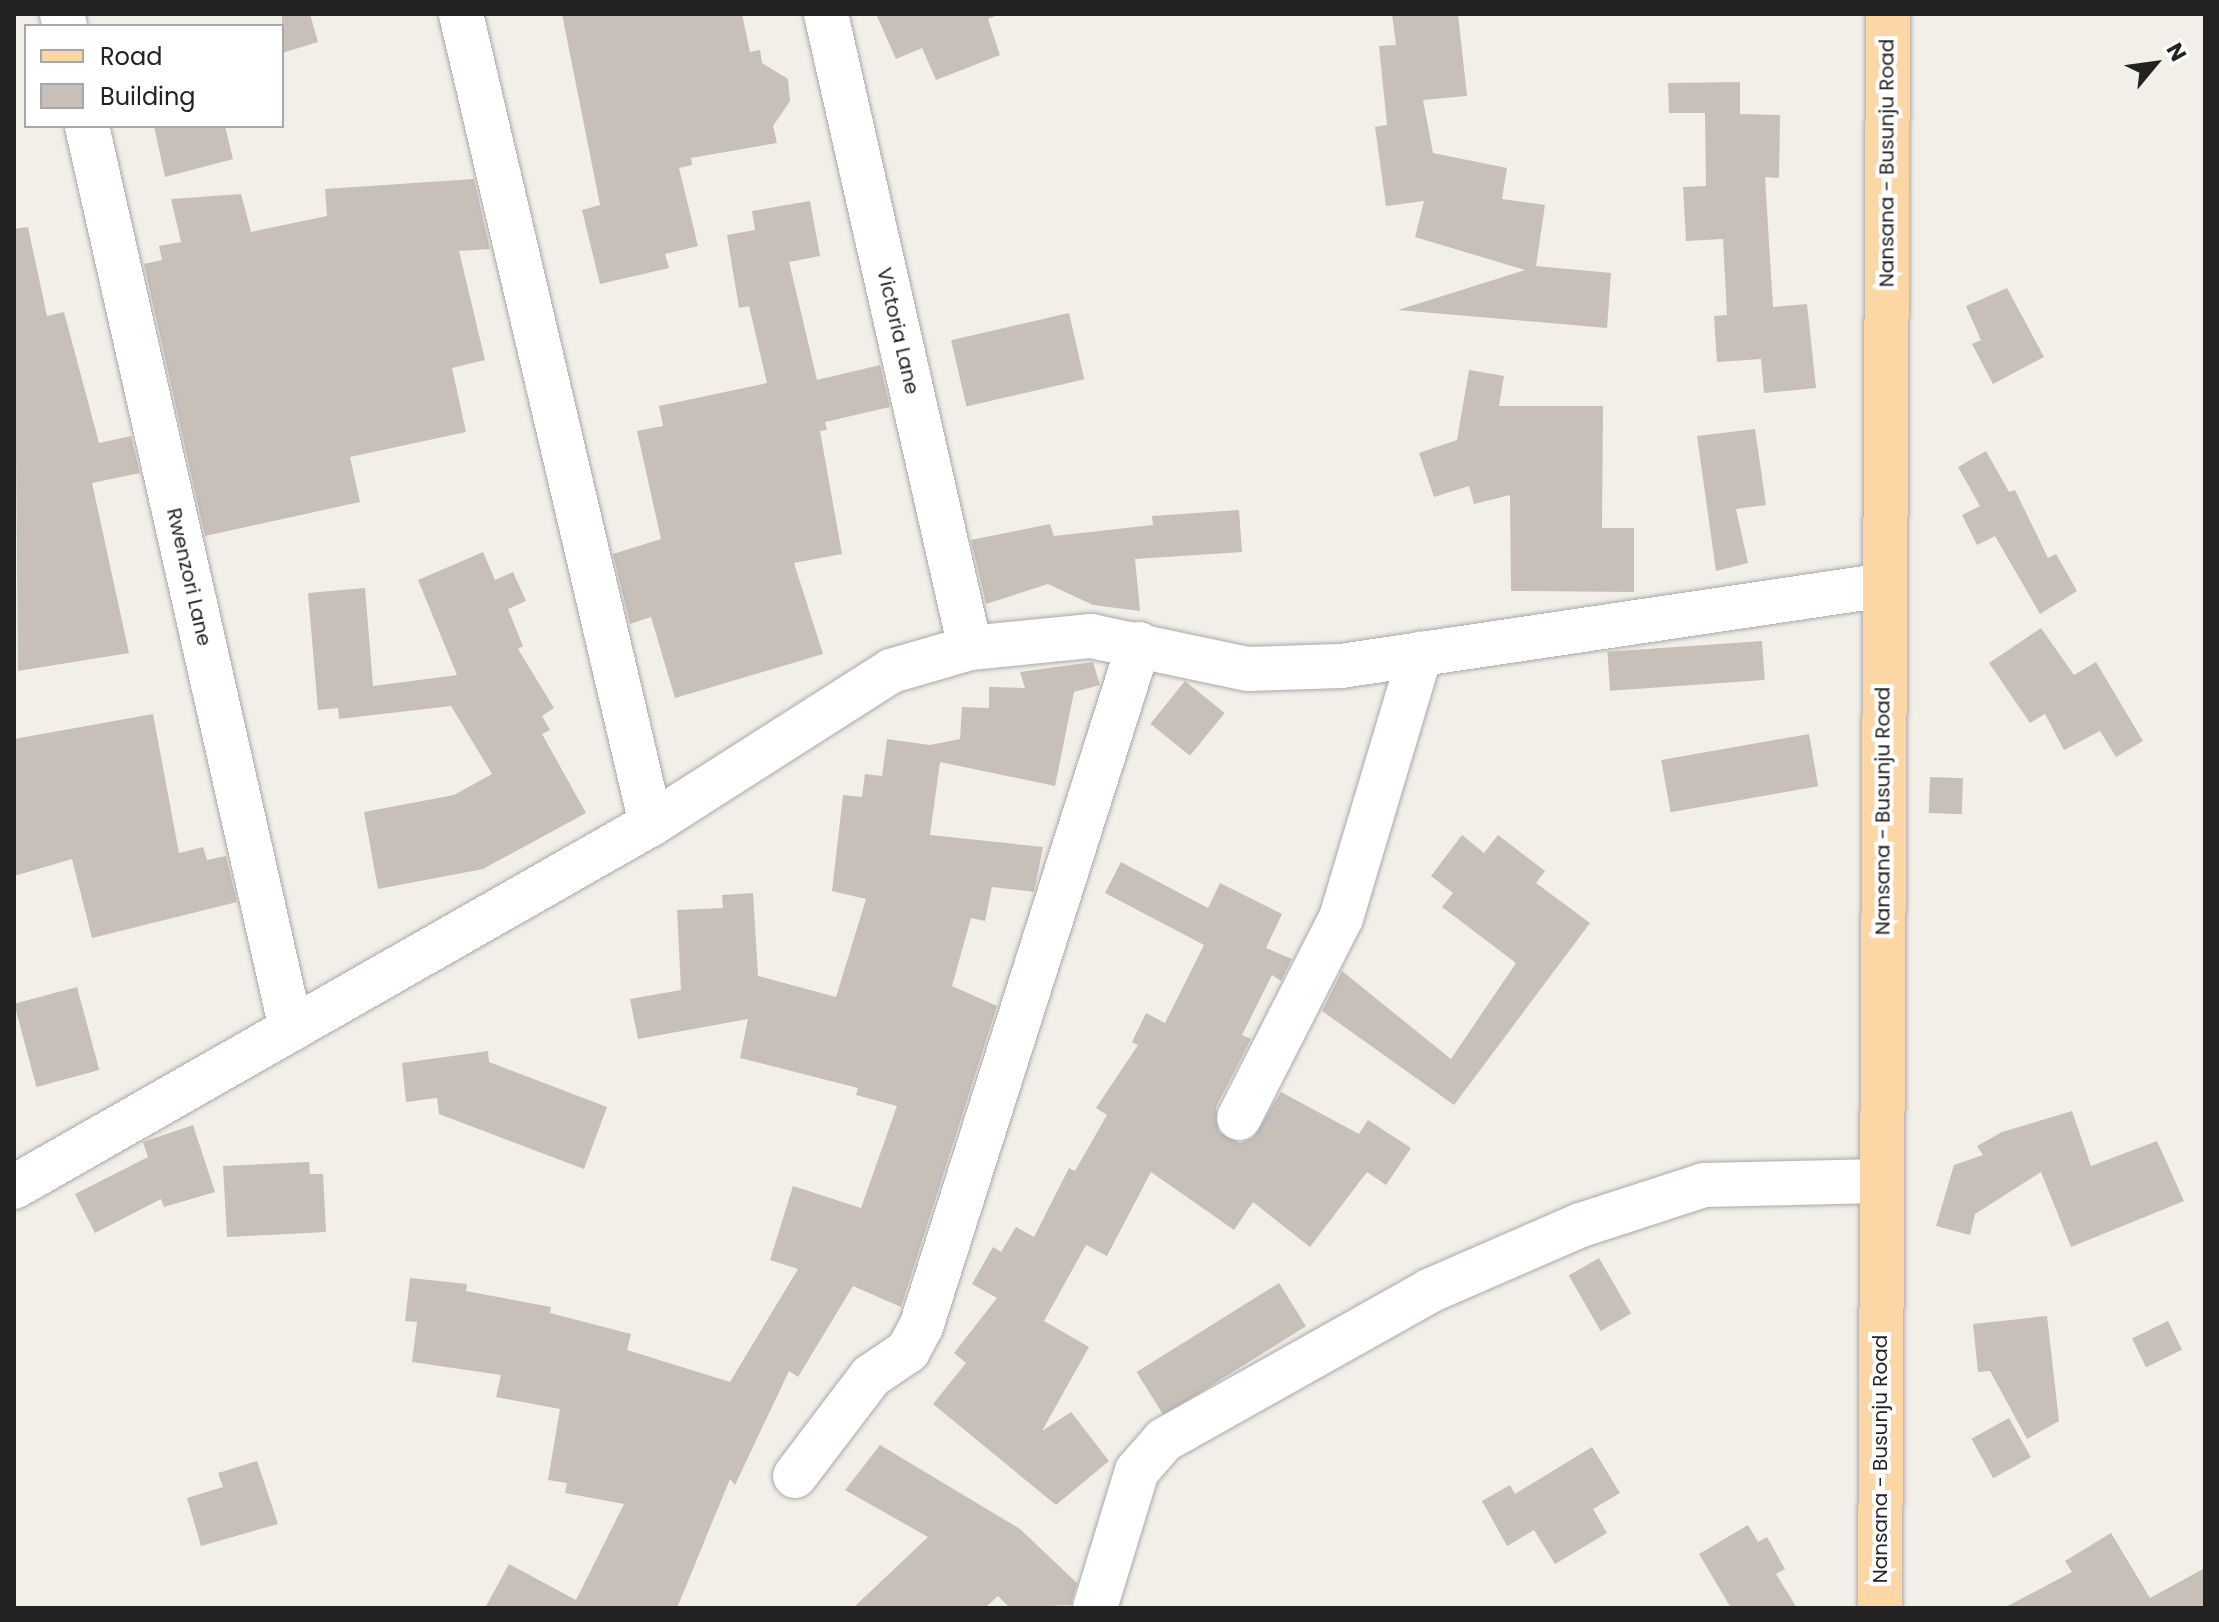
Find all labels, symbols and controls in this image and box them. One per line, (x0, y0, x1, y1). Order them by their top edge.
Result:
legend (24, 24, 284, 128)
north arrow (2115, 24, 2195, 104)
text: N (2159, 37, 2194, 67)
street label: Nansana - Busunju Road (1875, 39, 1899, 287)
text: Road (100, 40, 162, 73)
text: Building (100, 80, 196, 113)
street label: Victoria Lane (872, 265, 924, 397)
street label: Rwenzori Lane (161, 506, 217, 648)
street label: Nansana - Busunju Road (1871, 687, 1895, 935)
street label: Nansana - Busunju Road (1868, 1335, 1892, 1583)

